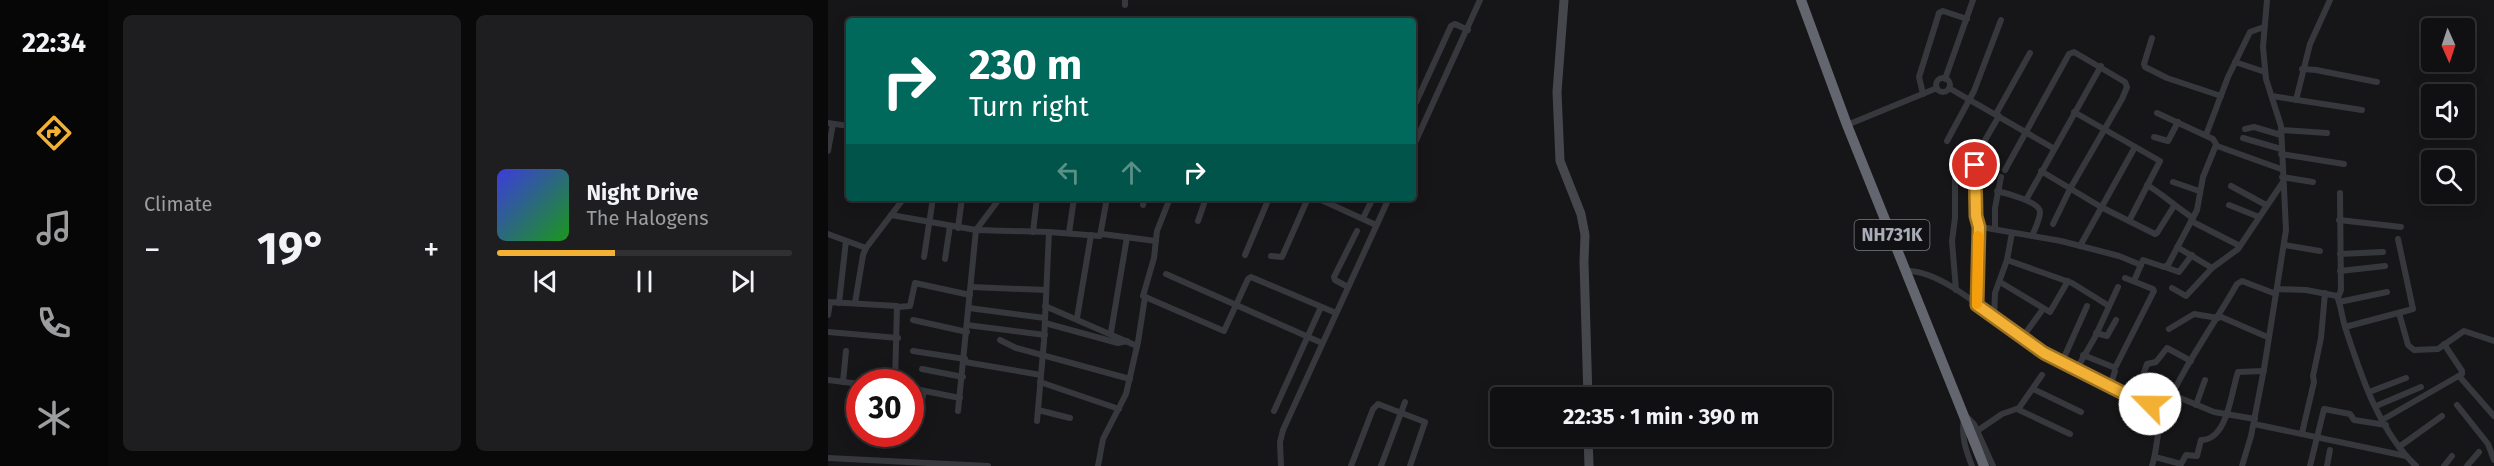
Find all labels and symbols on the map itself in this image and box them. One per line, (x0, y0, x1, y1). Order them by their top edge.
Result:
north arrow (2421, 18, 2475, 72)
pin (1949, 139, 2000, 190)
road number: NH731K (1854, 220, 1930, 250)
speed limit sign: 30 (846, 369, 924, 447)
position arrow (2118, 372, 2182, 436)

